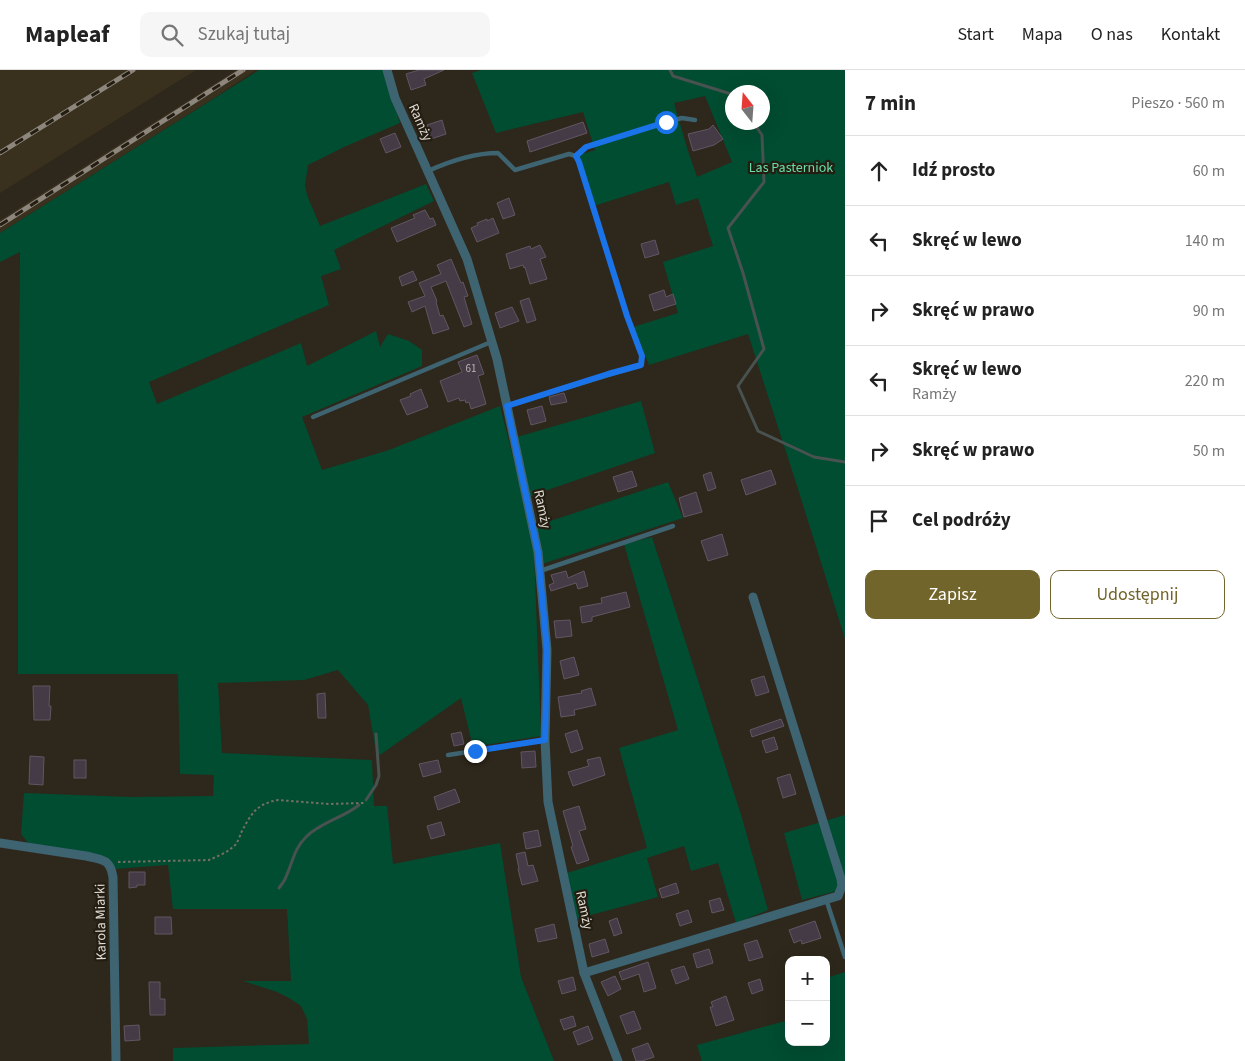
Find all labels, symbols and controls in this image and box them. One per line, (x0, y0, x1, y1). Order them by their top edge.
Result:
search box (140, 12, 490, 57)
text: Mapleaf (25, 17, 110, 52)
icon: search (158, 21, 186, 49)
text: Szukaj tutaj (198, 21, 290, 48)
text: Start (957, 22, 994, 47)
text: Mapa (1022, 22, 1063, 47)
text: O nas (1091, 22, 1133, 47)
text: Kontakt (1161, 22, 1220, 47)
north arrow (725, 85, 770, 130)
text: 7 min (865, 88, 916, 118)
text: Pieszo · 560 m (1131, 92, 1225, 114)
street label: Ramży (403, 101, 437, 145)
route start (655, 111, 678, 134)
icon: ahead (865, 157, 893, 185)
text: Idź prosto (912, 157, 995, 184)
park label: Las Pasterniok (749, 158, 833, 178)
text: 60 m (1193, 160, 1225, 182)
icon: left (865, 227, 893, 255)
text: Skręć w lewo (912, 227, 1022, 254)
text: 140 m (1185, 230, 1225, 252)
icon: right (865, 297, 893, 325)
text: Skręć w prawo (912, 297, 1034, 324)
text: 90 m (1193, 300, 1225, 322)
text: Skręć w lewo (912, 356, 1022, 383)
house number: 61 (466, 361, 476, 376)
icon: left (865, 367, 893, 395)
text: 220 m (1185, 370, 1225, 392)
text: Ramży (912, 383, 957, 405)
icon: right (865, 437, 893, 465)
text: Skręć w prawo (912, 437, 1034, 464)
text: 50 m (1193, 440, 1225, 462)
street label: Ramży (528, 488, 556, 531)
icon: arrive (865, 507, 893, 535)
text: Cel podróży (912, 507, 1011, 534)
button: Zapisz (865, 570, 1040, 619)
button: Udostępnij (1050, 570, 1225, 619)
route end (464, 740, 487, 763)
street label: Karola Miarki (90, 883, 112, 961)
street label: Ramży (570, 889, 598, 932)
map controls (785, 956, 830, 1046)
button: + (785, 956, 830, 1001)
button: − (785, 1001, 830, 1046)

